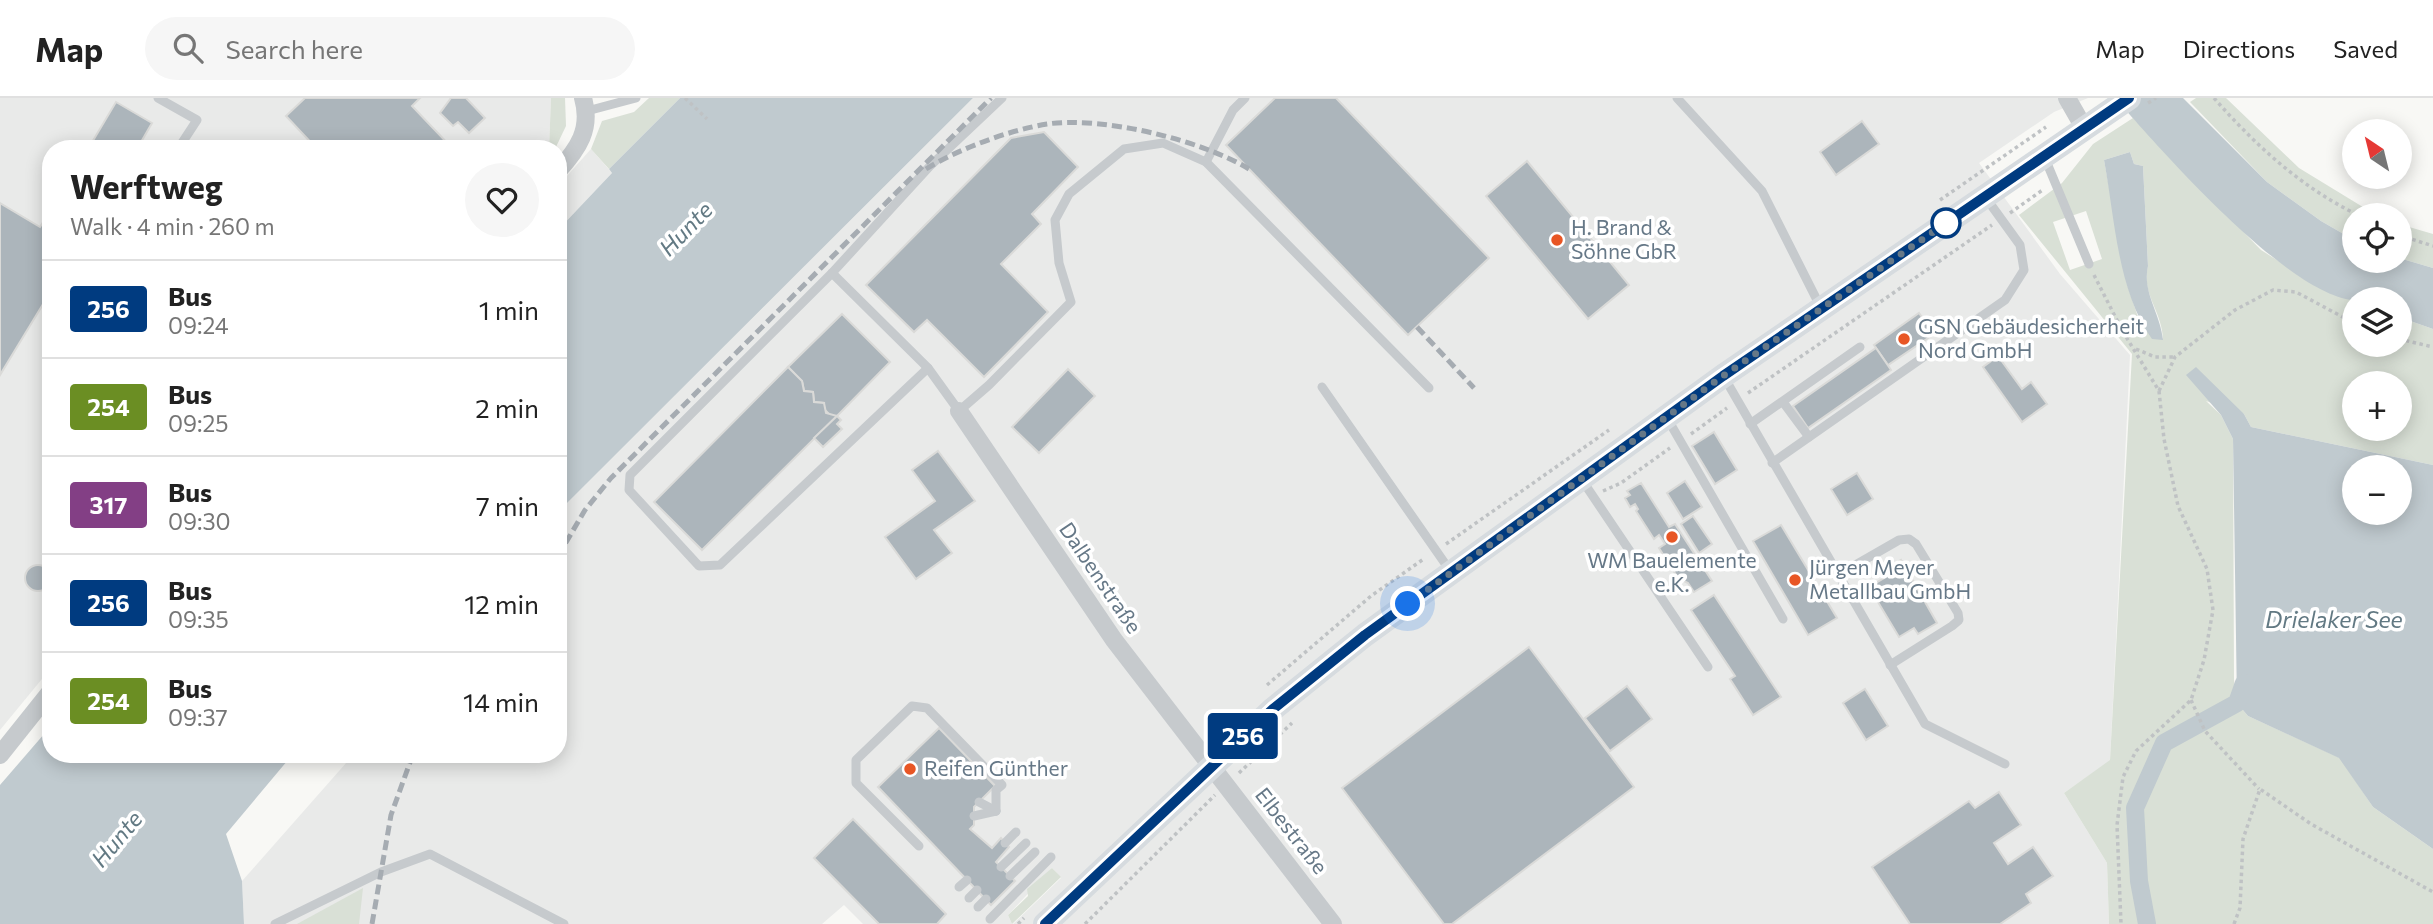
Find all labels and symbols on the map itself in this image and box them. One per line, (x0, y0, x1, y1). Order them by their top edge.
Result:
north arrow (2342, 119, 2412, 189)
water label: Hunte (653, 195, 718, 261)
unlabelled marker (1931, 208, 1961, 238)
place label: H. Brand & Söhne GbR (1571, 214, 1677, 263)
marker: H. Brand & Söhne GbR (1549, 232, 1565, 248)
place label: GSN Gebäudesicherheit Nord GmbH (1918, 313, 2144, 362)
marker: GSN Gebäudesicherheit Nord GmbH (1896, 331, 1912, 347)
street label: Dalbenstraße (1055, 517, 1148, 637)
marker: WM Bauelemente e.K. (1664, 529, 1680, 545)
place label: WM Bauelemente e.K. (1587, 547, 1757, 596)
place label: Jürgen Meyer Metallbau GmbH (1809, 554, 1971, 603)
marker: Jürgen Meyer Metallbau GmbH (1787, 572, 1803, 588)
your location (1390, 586, 1425, 621)
water label: Drielaker See (2265, 605, 2403, 633)
line badge: 256 (1203, 713, 1283, 759)
place label: Reifen Günther (924, 755, 1068, 780)
marker: Reifen Günther (902, 761, 918, 777)
street label: Elbestraße (1251, 782, 1334, 878)
water label: Hunte (85, 805, 148, 872)

